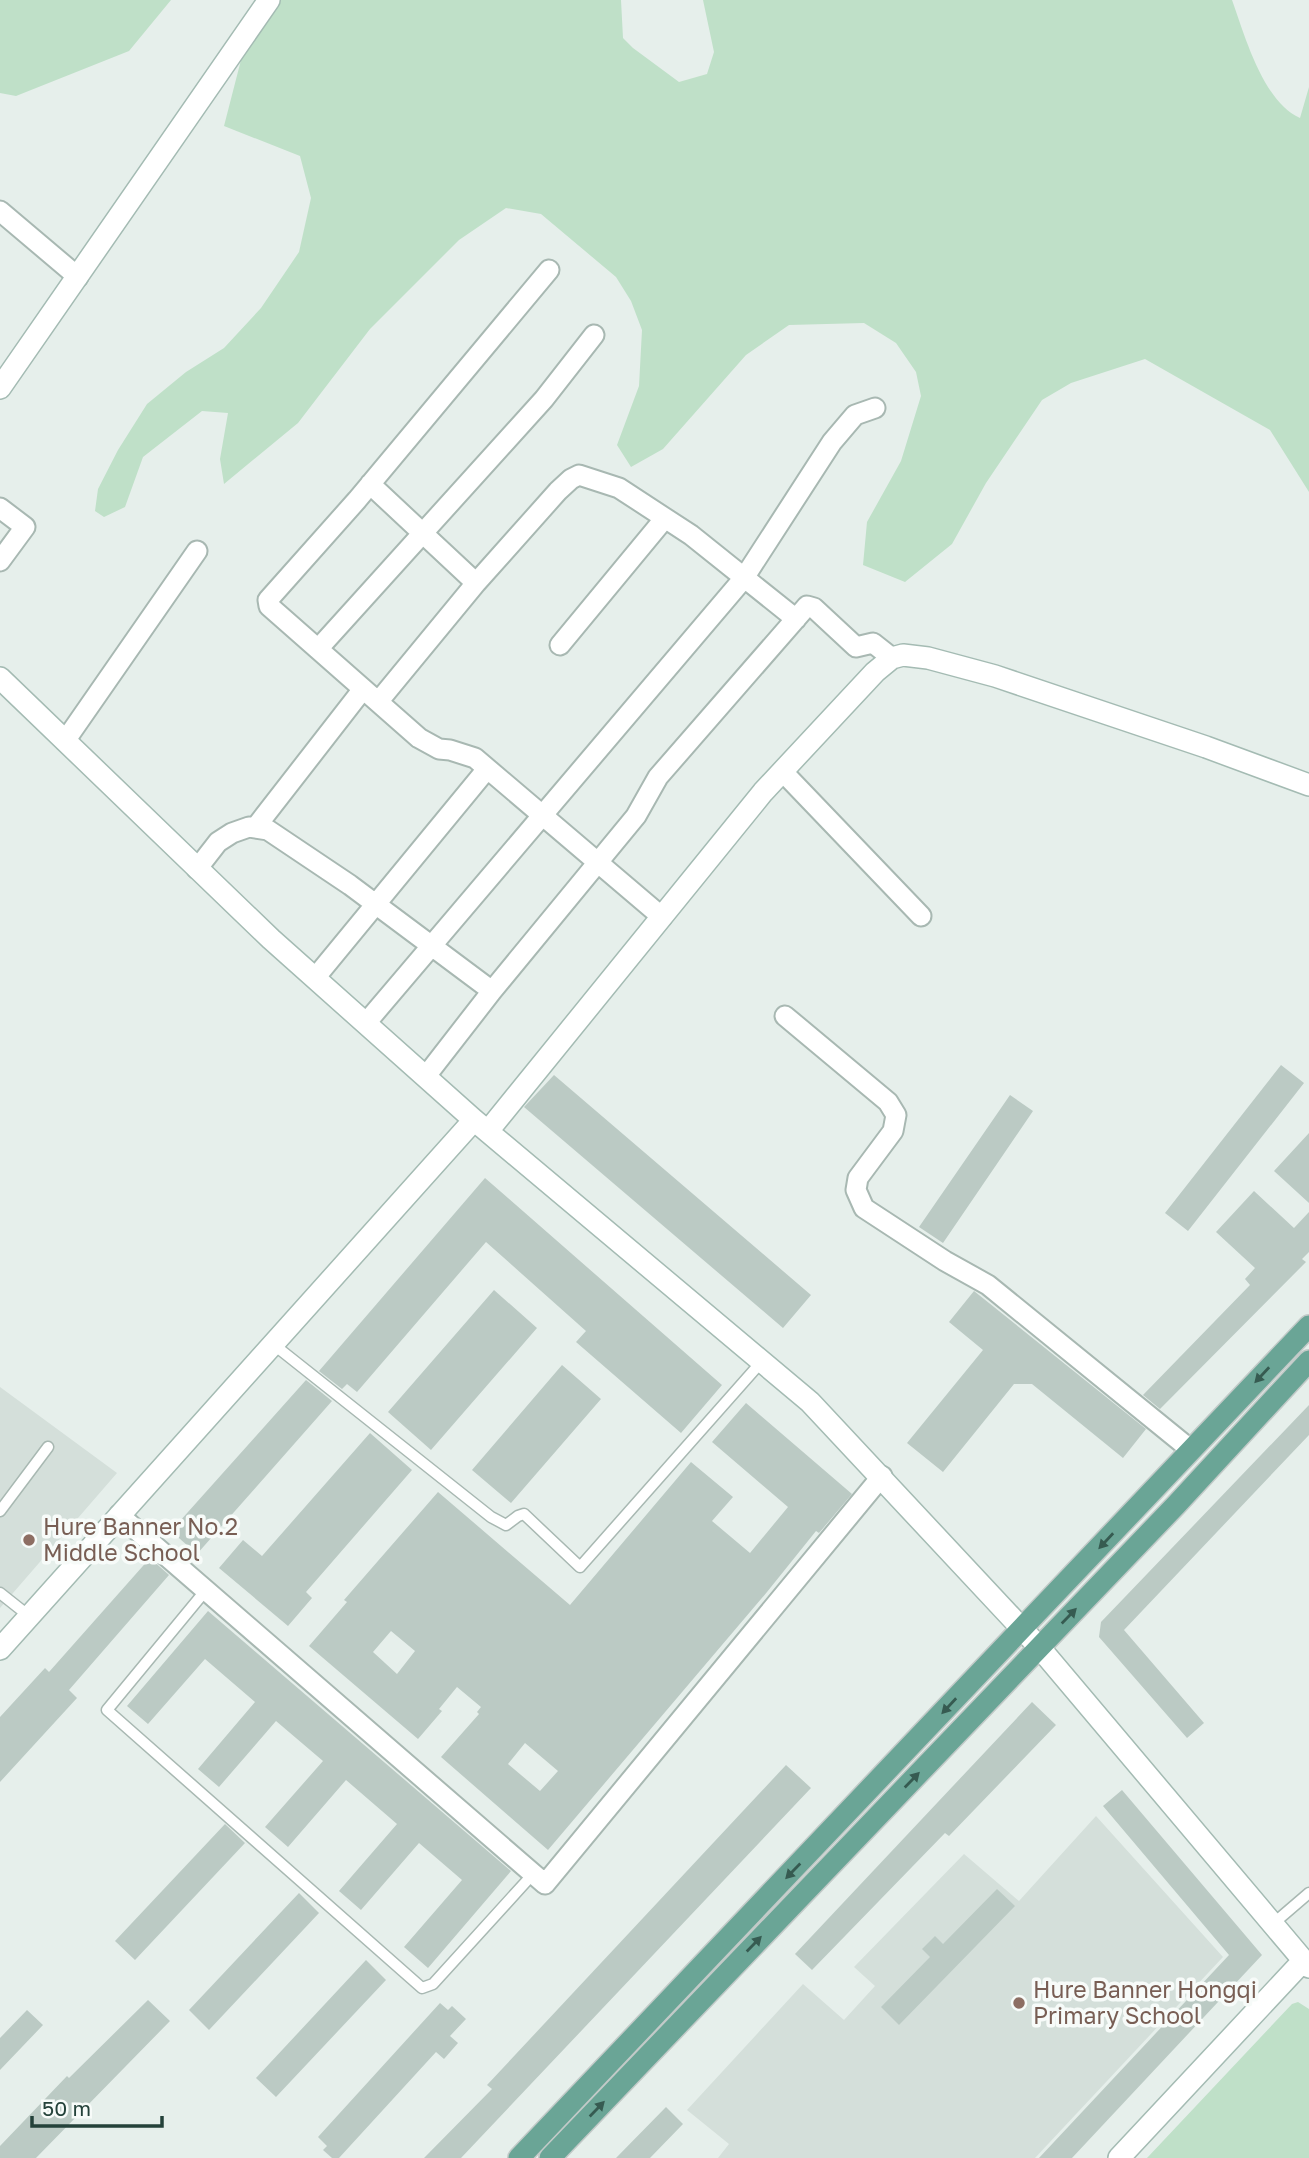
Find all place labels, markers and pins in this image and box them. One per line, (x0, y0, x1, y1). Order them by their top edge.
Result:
place label: Hure Banner No.2 Middle School (43, 1512, 238, 1566)
marker: Hure Banner No.2 Middle School (21, 1532, 37, 1548)
place label: Hure Banner Hongqi Primary School (1033, 1975, 1257, 2029)
marker: Hure Banner Hongqi Primary School (1011, 1995, 1027, 2011)

